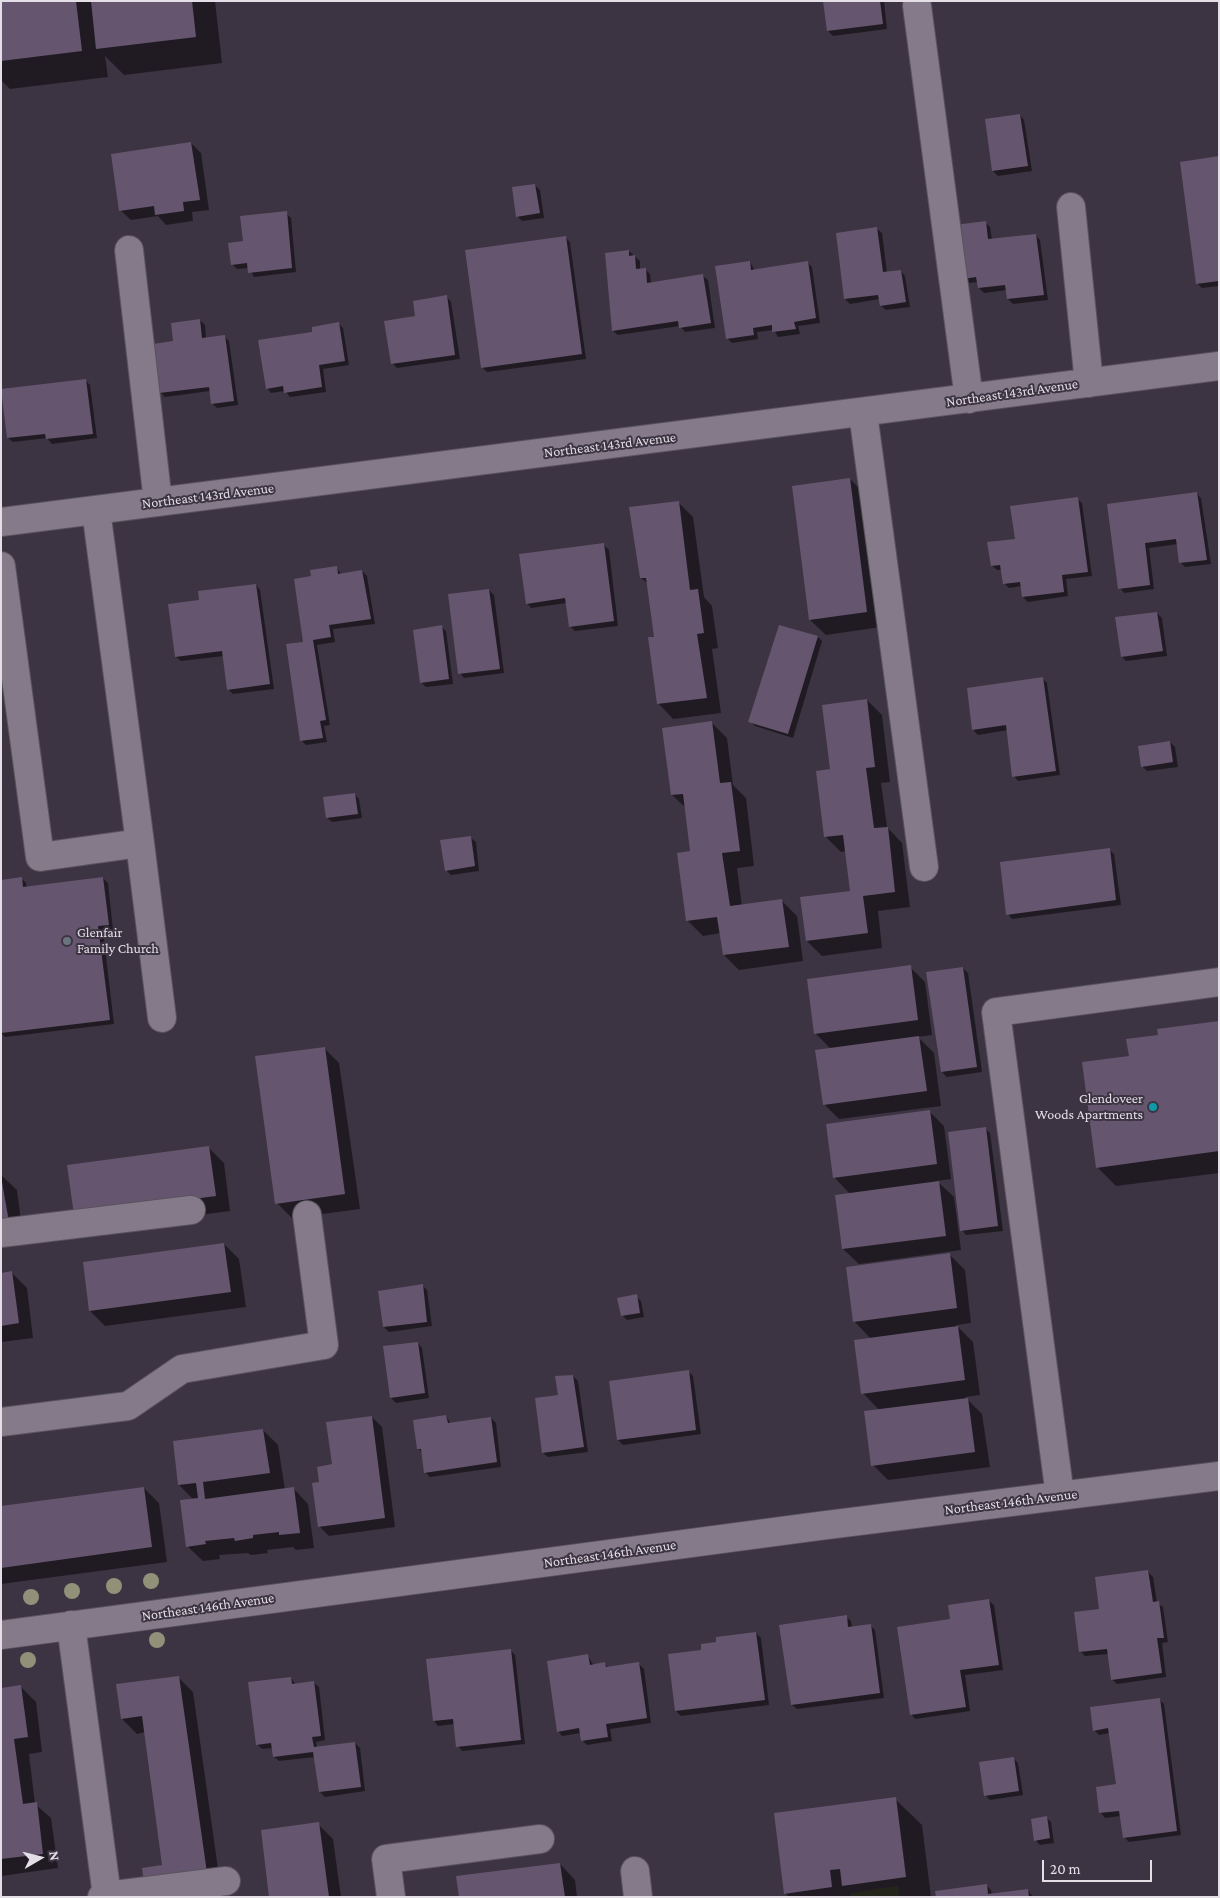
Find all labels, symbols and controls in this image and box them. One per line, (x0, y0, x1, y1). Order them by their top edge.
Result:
street label: Northeast 143rd Avenue (945, 375, 1079, 411)
street label: Northeast 143rd Avenue (543, 429, 677, 461)
street label: Northeast 143rd Avenue (141, 480, 275, 512)
place label: Glenfair Family Church (77, 925, 159, 958)
marker: Glenfair Family Church (61, 935, 73, 947)
place label: Glendoveer Woods Apartments (1035, 1091, 1143, 1124)
marker: Glendoveer Woods Apartments (1147, 1101, 1159, 1113)
street label: Northeast 146th Avenue (944, 1486, 1078, 1518)
street label: Northeast 146th Avenue (543, 1536, 677, 1572)
street label: Northeast 146th Avenue (141, 1589, 275, 1625)
north arrow (15, 1833, 65, 1883)
text: N (46, 1850, 63, 1862)
scale bar (1045, 1850, 1155, 1882)
text: 20 m (1050, 1861, 1081, 1877)

